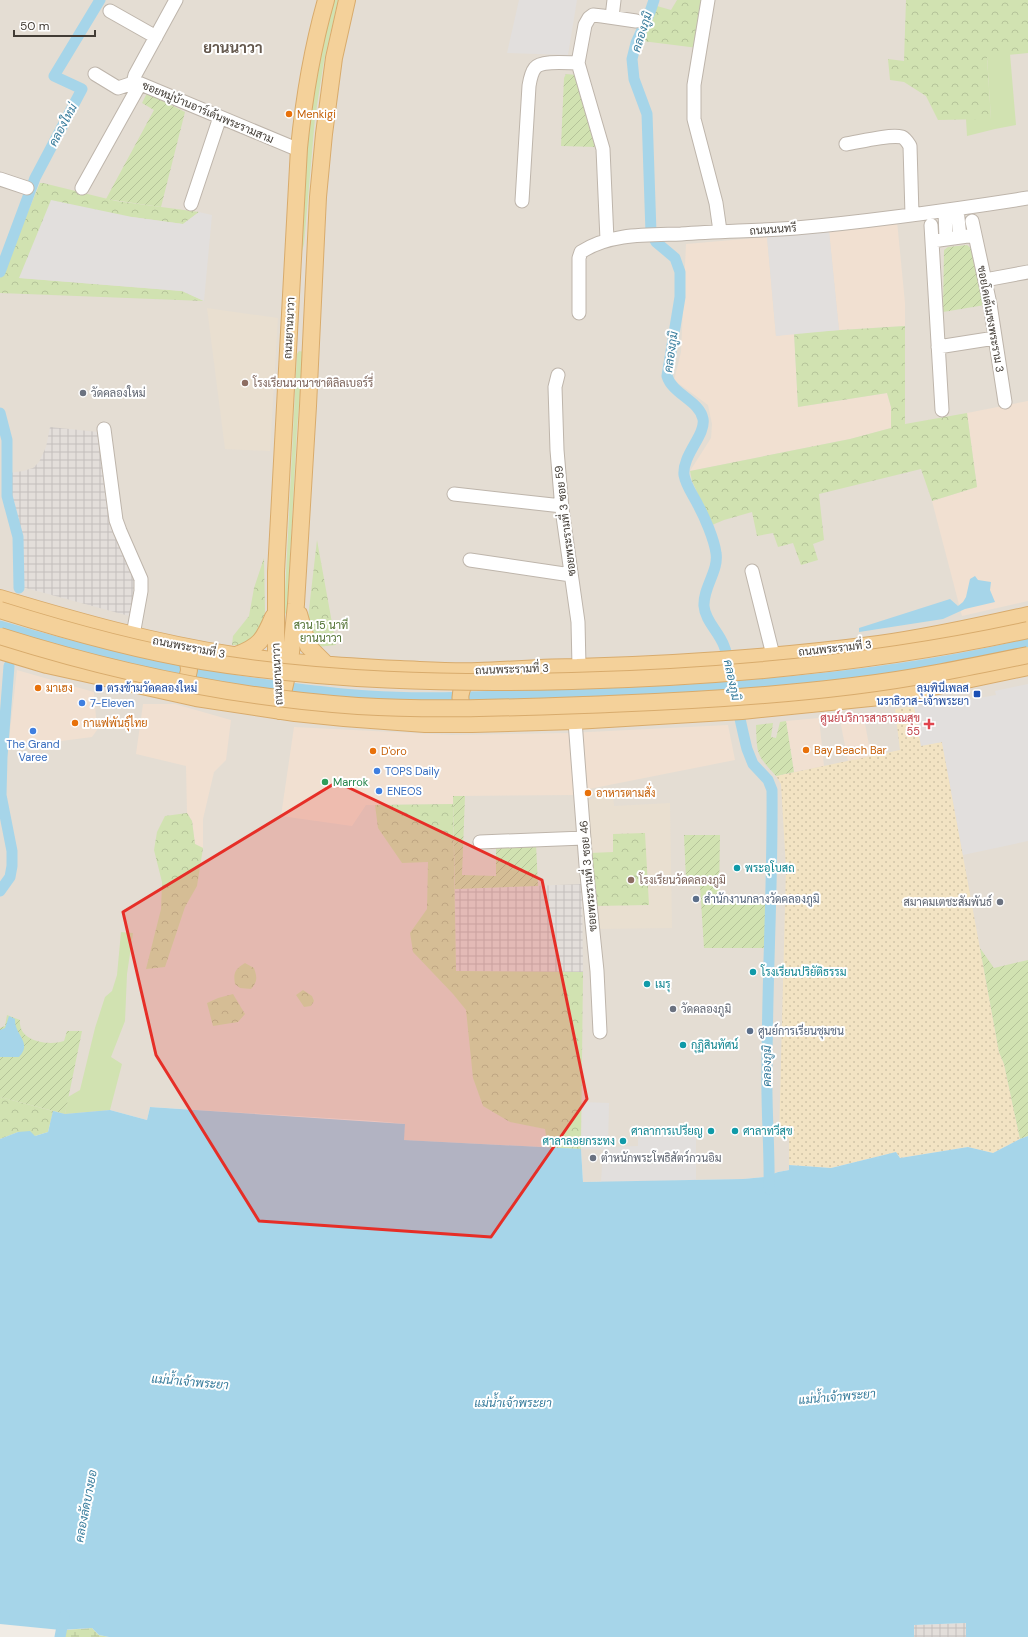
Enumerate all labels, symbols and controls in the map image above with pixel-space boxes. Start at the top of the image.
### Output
water label: คลองภูมิ [628,9,656,54]
scale bar [14,12,95,38]
text: 50 m [20,18,49,34]
district label: ยานนาวา [203,38,263,58]
street label: ซอยหมู่บ้านอาร์เด้นพระรามสาม [140,77,276,147]
water label: คลองใหม่ [45,100,81,149]
place label: Menkigi [297,107,336,121]
marker: Menkigi [284,109,294,119]
street label: ถนนนนทรี [749,219,797,238]
street label: ซอยโคเต้เมซงพระราม 3 [975,264,1008,374]
street label: ถนนยานนาวา [280,296,298,360]
water label: คลองภูมิ [660,329,682,374]
place label: โรงเรียนนานาชาติลิลเบอร์รี่ [252,372,373,390]
marker: โรงเรียนนานาชาติลิลเบอร์รี่ [240,378,250,388]
place label: วัดคลองใหม่ [91,385,146,400]
marker: วัดคลองใหม่ [78,388,88,398]
street label: ซอยพระรามที่ 3 ซอย 59 [547,465,579,578]
park label: สวน 15 นาที ยานนาวา [294,617,348,645]
street label: ถนนพระรามที่ 3 [152,629,227,661]
street label: ถนนพระรามที่ 3 [797,633,872,659]
street label: ถนนยานนาวา [268,642,286,706]
street label: ถนนพระรามที่ 3 [475,657,549,677]
water label: คลองภูมิ [720,658,744,703]
place label: ตรงข้ามวัดคลองใหม่ [107,680,197,695]
place label: ลุมพินีเพลส นราธิวาส-เจ้าพระยา [876,680,969,708]
place label: มาเฮง [46,681,73,695]
marker: มาเฮง [33,683,43,693]
marker: ตรงข้ามวัดคลองใหม่ [94,683,104,693]
marker: ลุมพินีเพลส นราธิวาส-เจ้าพระยา [972,689,982,699]
place label: 7-Eleven [90,696,134,710]
marker: 7-Eleven [77,698,87,708]
place label: ศูนย์บริการสาธารณสุข 55 [820,710,920,738]
place label: กาแฟพันธ์ุไทย [83,715,148,732]
marker: กาแฟพันธ์ุไทย [70,718,80,728]
marker: ศูนย์บริการสาธารณสุข 55 [923,718,935,730]
marker: The Grand Varee [28,726,38,736]
place label: The Grand Varee [6,737,60,764]
place label: Bay Beach Bar [814,743,887,757]
place label: D'oro [381,744,407,758]
marker: Bay Beach Bar [801,745,811,755]
marker: D'oro [368,746,378,756]
place label: TOPS Daily [385,764,440,778]
marker: TOPS Daily [372,766,382,776]
place label: Marrok [333,775,369,789]
marker: Marrok [320,777,330,787]
place label: อาหารตามสั่ง [596,782,656,800]
place label: ENEOS [387,784,422,798]
marker: ENEOS [374,786,384,796]
marker: อาหารตามสั่ง [583,788,593,798]
street label: ซอยพระรามที่ 3 ซอย 46 [572,820,600,933]
place label: พระอุโบสถ [745,860,795,877]
marker: พระอุโบสถ [732,863,742,873]
place label: โรงเรียนวัดคลองภูมิ [638,872,726,888]
marker: โรงเรียนวัดคลองภูมิ [626,875,636,885]
place label: สำนักงานกลางวัดคลองภูมิ [704,892,820,907]
marker: สำนักงานกลางวัดคลองภูมิ [691,894,701,904]
place label: สมาคมเตชะสัมพันธ์ [903,894,992,909]
marker: สมาคมเตชะสัมพันธ์ [995,897,1005,907]
place label: โรงเรียนปริยัติธรรม [760,964,846,979]
marker: โรงเรียนปริยัติธรรม [748,967,758,977]
place label: เมรุ [655,977,671,993]
marker: เมรุ [642,979,652,989]
place label: วัดคลองภูมิ [681,1002,731,1017]
marker: วัดคลองภูมิ [668,1004,678,1014]
place label: ศูนย์การเรียนชุมชน [758,1023,844,1040]
marker: ศูนย์การเรียนชุมชน [745,1026,755,1036]
place label: กุฏิสินทัศน์ [691,1037,738,1054]
marker: กุฏิสินทัศน์ [678,1040,688,1050]
water label: คลองภูมิ [759,1044,775,1087]
place label: ศาลาการเปรียญ [631,1123,703,1138]
place label: ศาลาทวีสุข [743,1123,792,1140]
marker: ศาลาการเปรียญ [706,1126,716,1136]
marker: ศาลาทวีสุข [730,1126,740,1136]
place label: ศาลาลอยกระทง [542,1134,615,1148]
marker: ศาลาลอยกระทง [618,1136,628,1146]
place label: ตำหนักพระโพธิสัตว์กวนอิม [601,1150,721,1165]
marker: ตำหนักพระโพธิสัตว์กวนอิม [588,1153,598,1163]
water label: แม่น้ำเจ้าพระยา [151,1368,230,1393]
water label: แม่น้ำเจ้าพระยา [797,1383,876,1408]
water label: แม่น้ำเจ้าพระยา [474,1392,552,1411]
water label: คลองลัดบางยอ [71,1468,101,1544]

